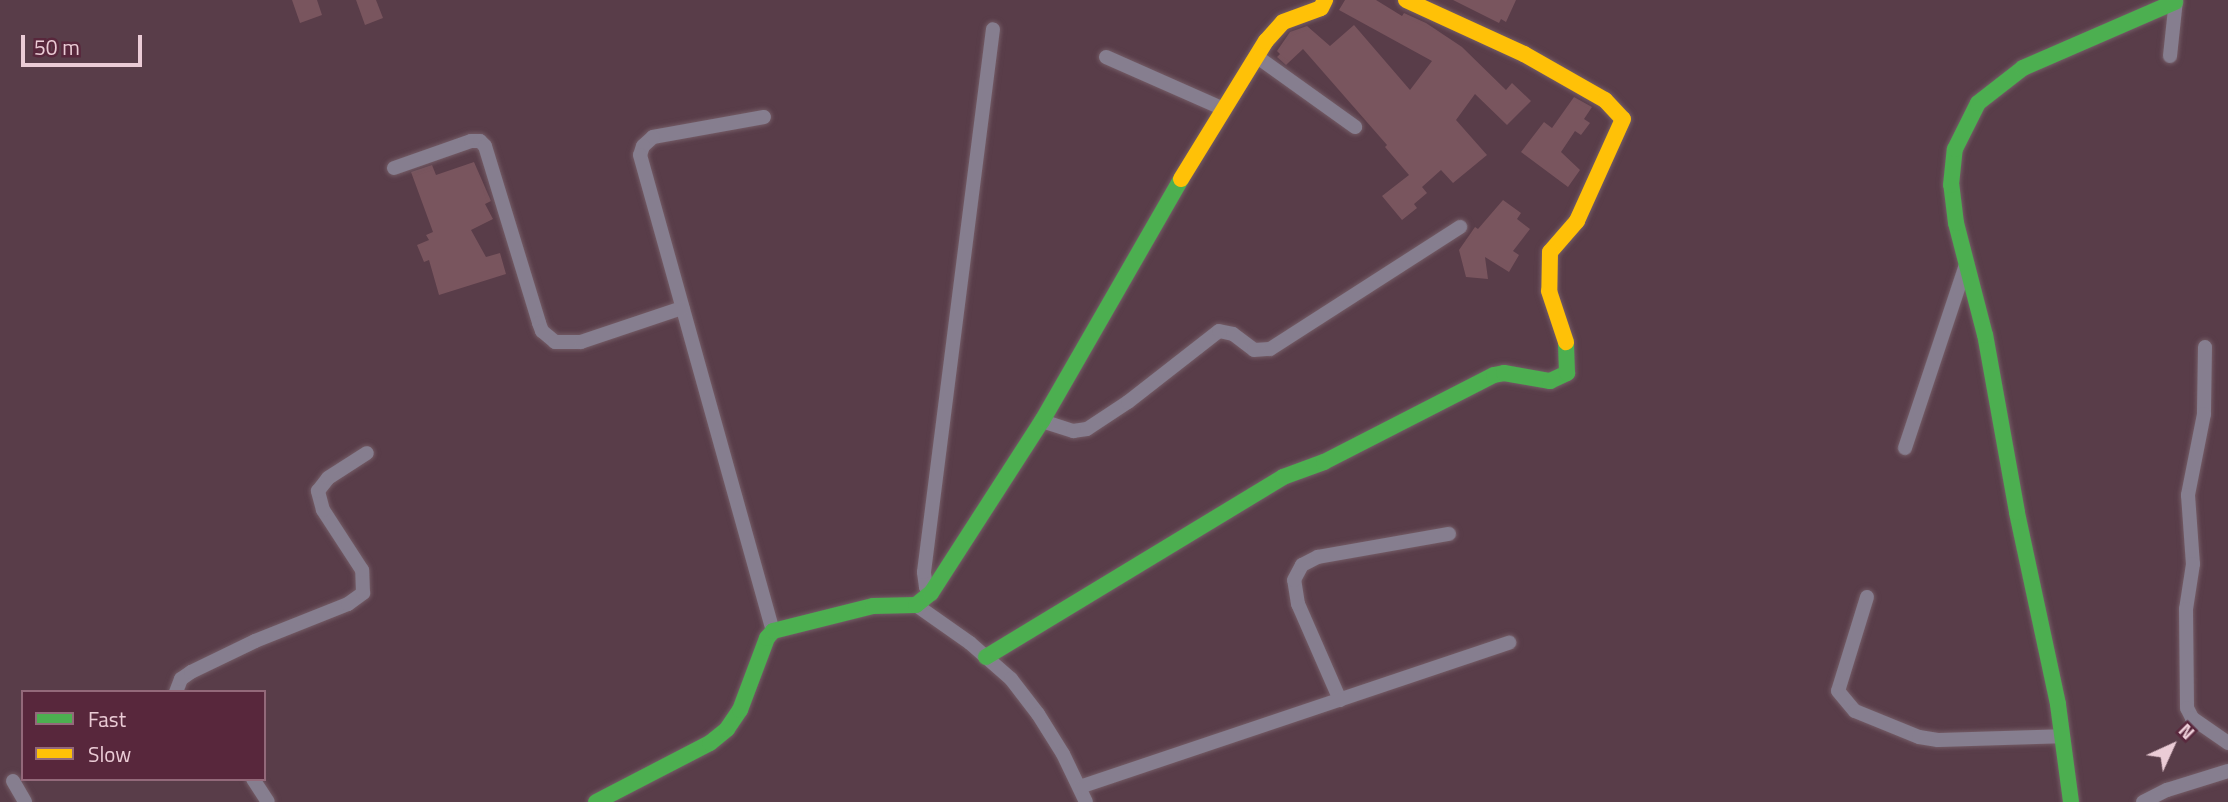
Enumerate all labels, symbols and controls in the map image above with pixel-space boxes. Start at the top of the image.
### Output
scale bar [24,21,145,65]
text: 50 m [34,31,80,63]
legend [21,690,266,781]
text: Fast [88,703,126,735]
north arrow [2137,711,2207,781]
text: N [2172,716,2202,746]
text: Slow [88,738,131,770]

